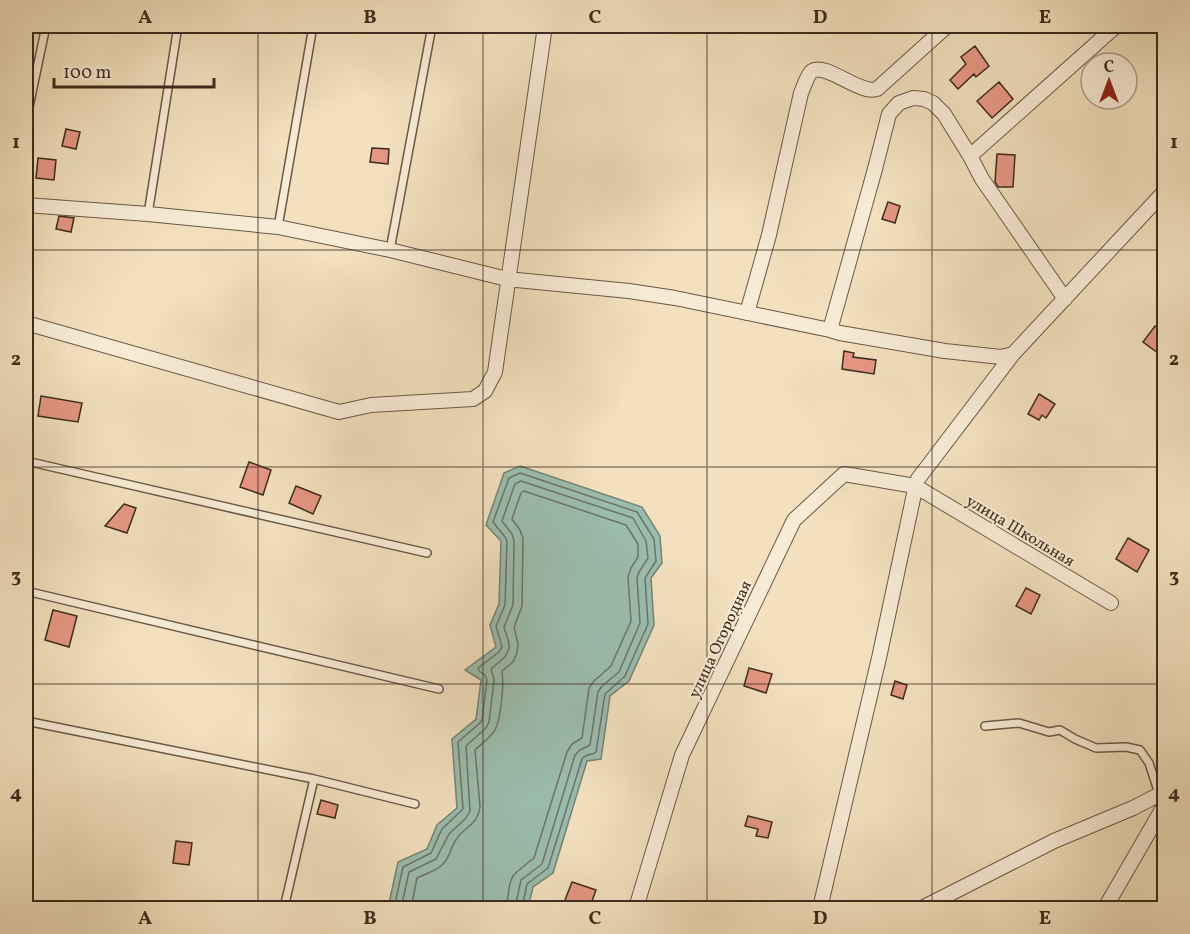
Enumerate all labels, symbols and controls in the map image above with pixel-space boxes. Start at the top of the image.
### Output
text: A [138,4,152,32]
text: B [363,4,377,32]
text: C [589,4,602,32]
text: D [813,4,827,32]
text: E [1039,4,1051,32]
scale bar [54,51,214,89]
north arrow [1079,51,1139,111]
text: С [1104,57,1114,79]
text: 100 m [63,61,112,86]
text: 1 [12,129,20,157]
text: 1 [1170,129,1178,157]
text: 2 [11,346,21,374]
text: 2 [1169,346,1179,374]
street label: улица Школьная [961,491,1078,573]
text: 3 [11,563,21,591]
text: 3 [1169,563,1179,591]
street label: улица Огородная [684,577,758,702]
text: 4 [10,780,22,808]
text: 4 [1168,780,1180,808]
text: A [138,905,152,933]
text: B [363,905,377,933]
text: C [589,905,602,933]
text: D [813,905,827,933]
text: E [1039,905,1051,933]

